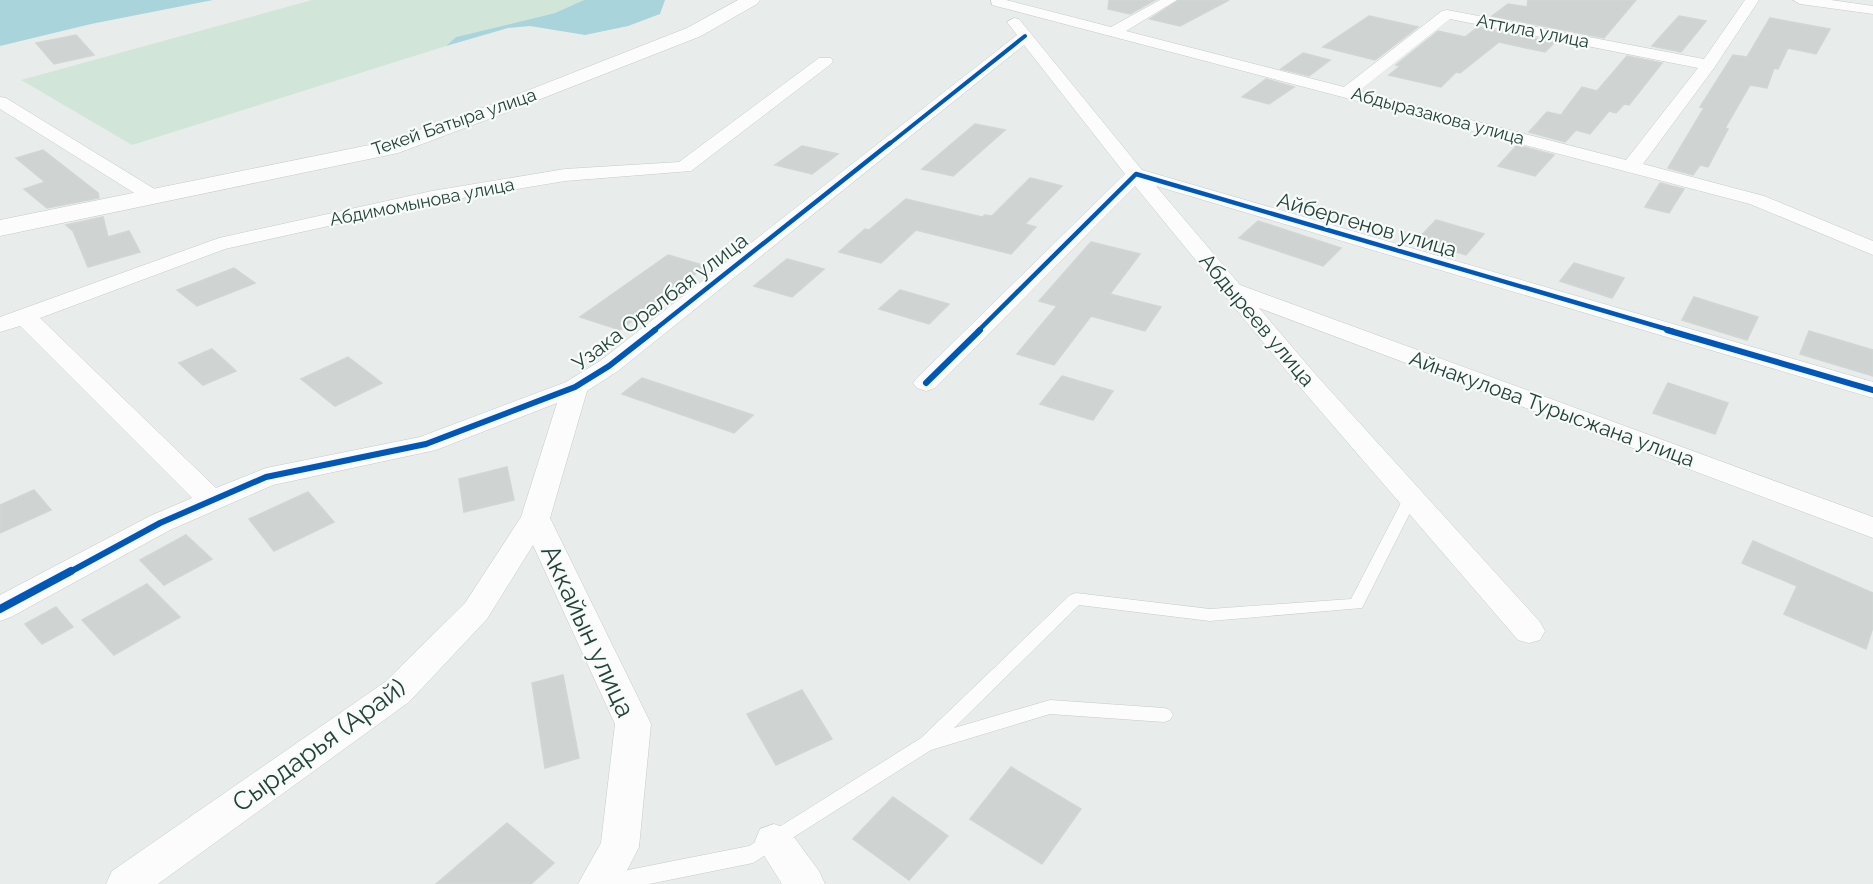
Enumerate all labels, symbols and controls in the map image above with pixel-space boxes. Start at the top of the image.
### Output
street label: Аттила улица [1475,9,1591,52]
street label: Абдыразакова улица [1349,82,1527,149]
street label: Текей Батыра улица [369,84,539,160]
street label: Абдимомынова улица [328,173,516,230]
street label: Айбергенов улица [1274,187,1460,262]
street label: Узака Оралбая улица [567,228,752,376]
street label: Абдыреев улица [1195,248,1320,391]
street label: Айнакулова Турысжана улица [1406,345,1698,472]
street label: Аккайын улица [535,540,641,722]
street label: Сырдарья (Арай) [227,672,411,818]

